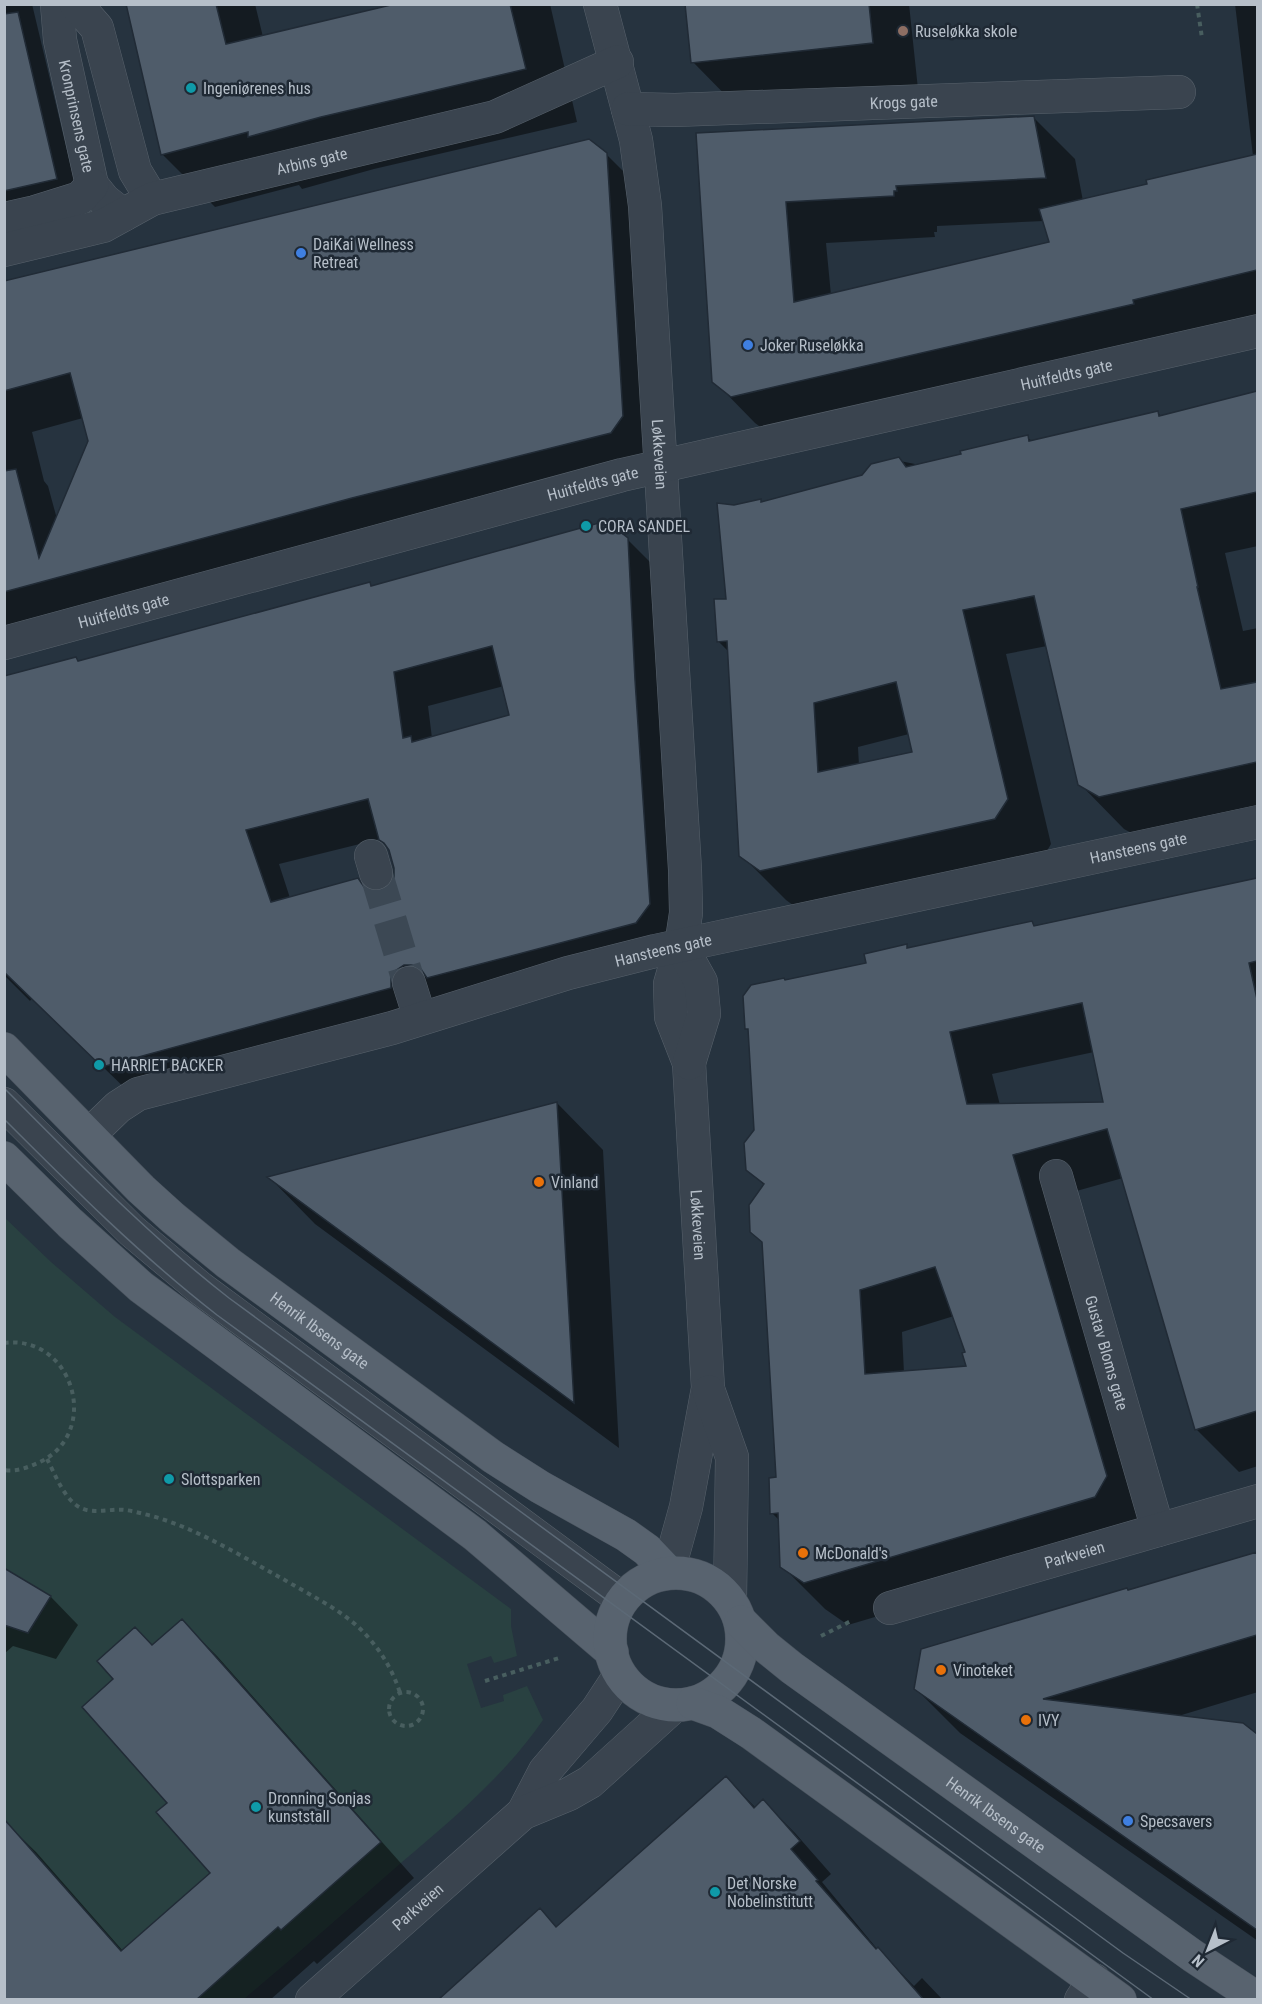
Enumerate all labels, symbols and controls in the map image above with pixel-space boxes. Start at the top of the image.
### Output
place label: Ruseløkka skole [915,22,1017,41]
marker: Ruseløkka skole [896,24,910,38]
street label: Kronprinsens gate [55,58,98,174]
place label: Ingeniørenes hus [203,79,311,98]
marker: Ingeniørenes hus [184,81,198,95]
street label: Krogs gate [869,92,938,113]
street label: Arbins gate [274,144,349,179]
place label: DaiKai Wellness Retreat [313,235,414,272]
marker: DaiKai Wellness Retreat [294,246,308,260]
place label: Joker Ruseløkka [760,336,864,355]
marker: Joker Ruseløkka [741,338,755,352]
street label: Huitfeldts gate [1019,355,1114,394]
street label: Løkkeveien [648,419,671,490]
street label: Huitfeldts gate [545,463,640,505]
place label: CORA SANDEL [598,517,691,536]
marker: CORA SANDEL [579,519,593,533]
street label: Huitfeldts gate [76,590,171,632]
street label: Hansteens gate [1088,828,1189,868]
street label: Hansteens gate [613,930,714,971]
place label: HARRIET BACKER [111,1056,224,1075]
marker: HARRIET BACKER [92,1058,106,1072]
place label: Vinland [551,1173,598,1192]
marker: Vinland [532,1175,546,1189]
street label: Løkkeveien [686,1189,710,1261]
street label: Henrik Ibsens gate [266,1288,373,1373]
street label: Gustav Bloms gate [1081,1293,1132,1413]
place label: Slottsparken [181,1470,261,1489]
marker: Slottsparken [162,1472,176,1486]
street label: Parkveien [1042,1537,1107,1573]
place label: McDonald's [815,1544,888,1563]
marker: McDonald's [796,1546,810,1560]
place label: Vinoteket [953,1661,1013,1680]
marker: Vinoteket [934,1663,948,1677]
place label: IVY [1038,1711,1060,1730]
marker: IVY [1019,1713,1033,1727]
street label: Henrik Ibsens gate [942,1773,1049,1857]
place label: Dronning Sonjas kunststall [268,1789,371,1826]
marker: Dronning Sonjas kunststall [249,1800,263,1814]
place label: Specsavers [1140,1812,1212,1831]
marker: Specsavers [1121,1814,1135,1828]
place label: Det Norske Nobelinstitutt [727,1874,813,1911]
street label: Parkveien [388,1879,447,1934]
marker: Det Norske Nobelinstitutt [708,1885,722,1899]
north arrow [1178,1920,1238,1980]
text: N [1188,1950,1208,1971]

